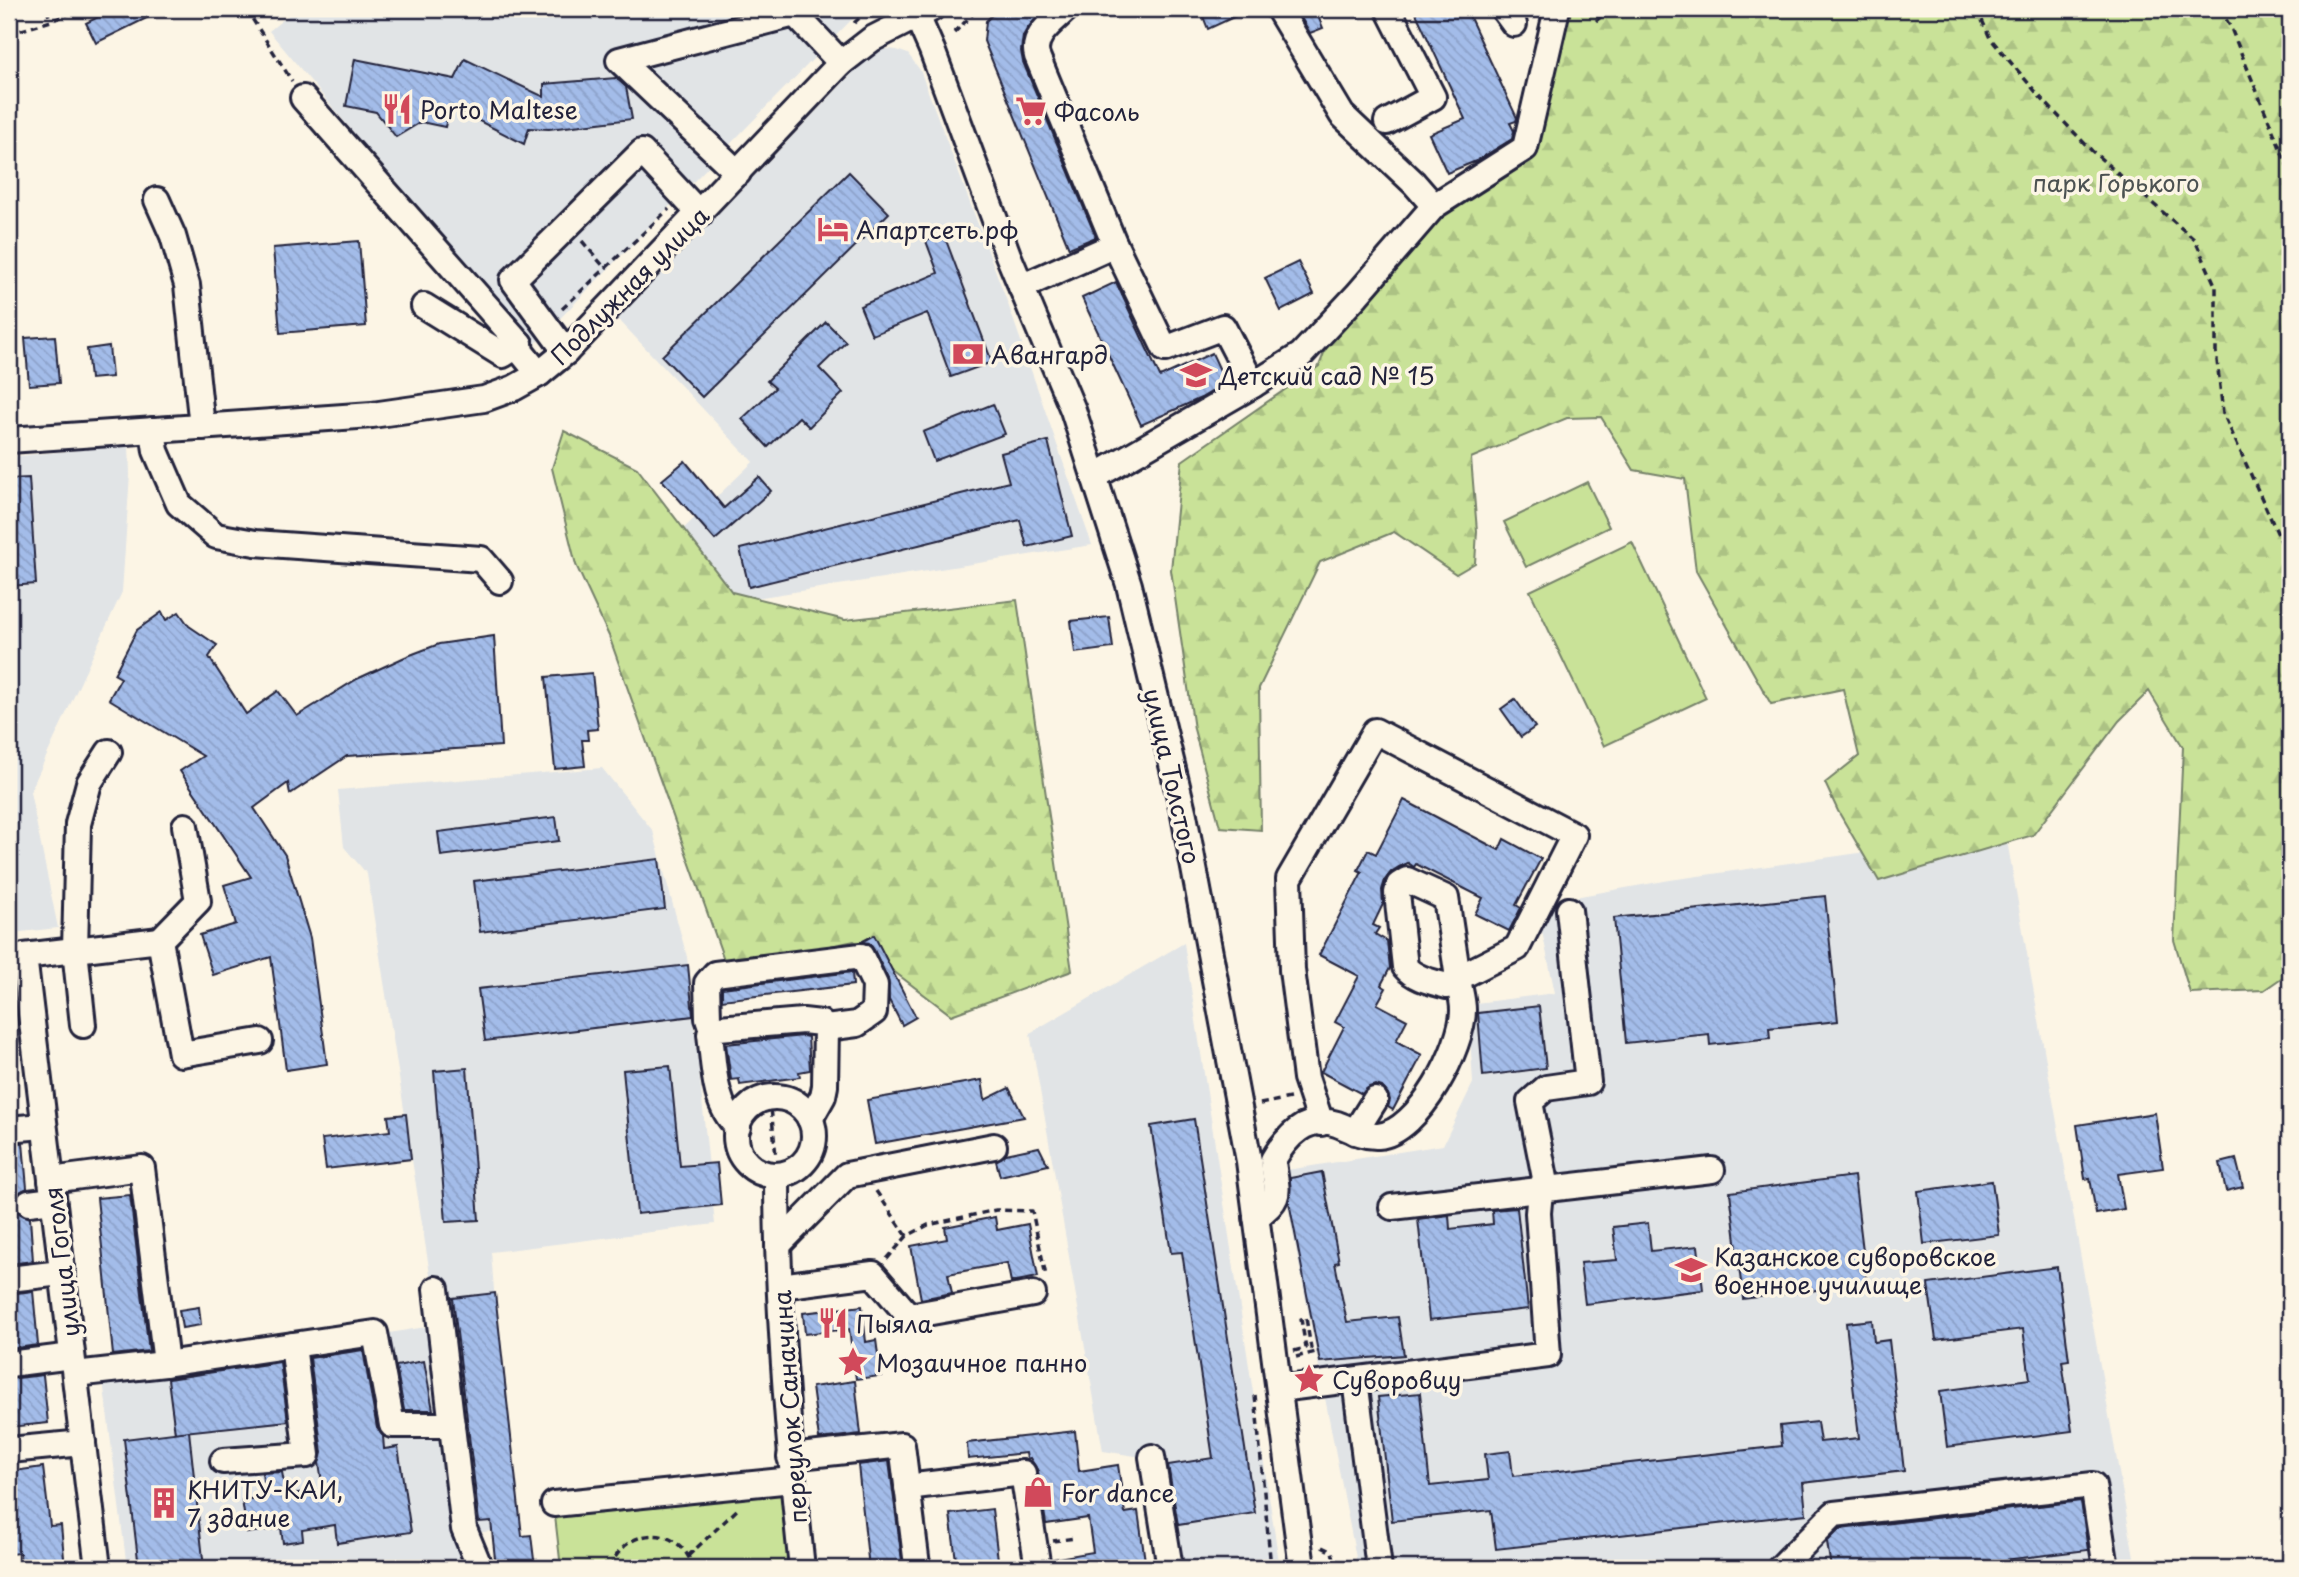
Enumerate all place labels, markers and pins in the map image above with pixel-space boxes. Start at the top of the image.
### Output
place label: Porto Maltese [420,91,578,127]
restaurant icon: Porto Maltese [380,92,414,126]
place label: Фасоль [1054,93,1140,129]
supermarket icon: Фасоль [1014,94,1048,128]
place label: Апартсеть.рф [856,211,1019,247]
hotel icon: Апартсеть.рф [816,212,850,246]
place label: Авангард [991,336,1108,372]
bank icon: Авангард [951,337,985,371]
place label: Детский сад № 15 [1218,357,1435,393]
school or university icon: Детский сад № 15 [1179,358,1213,392]
place label: Казанское суворовское военное училище [1714,1238,1997,1302]
school or university icon: Казанское суворовское военное училище [1674,1253,1708,1287]
place label: Пыяла [856,1305,932,1341]
restaurant icon: Пыяла [816,1306,850,1340]
place label: Мозаичное панно [876,1344,1087,1380]
place icon: Мозаичное панно [836,1345,870,1379]
place label: Суворовцу [1332,1361,1461,1397]
place icon: Суворовцу [1292,1362,1326,1396]
place label: КНИТУ-КАИ, 7 здание [187,1471,344,1535]
place label: For dance [1061,1474,1175,1510]
shop icon: For dance [1021,1475,1055,1509]
building icon: КНИТУ-КАИ, 7 здание [147,1486,181,1520]

